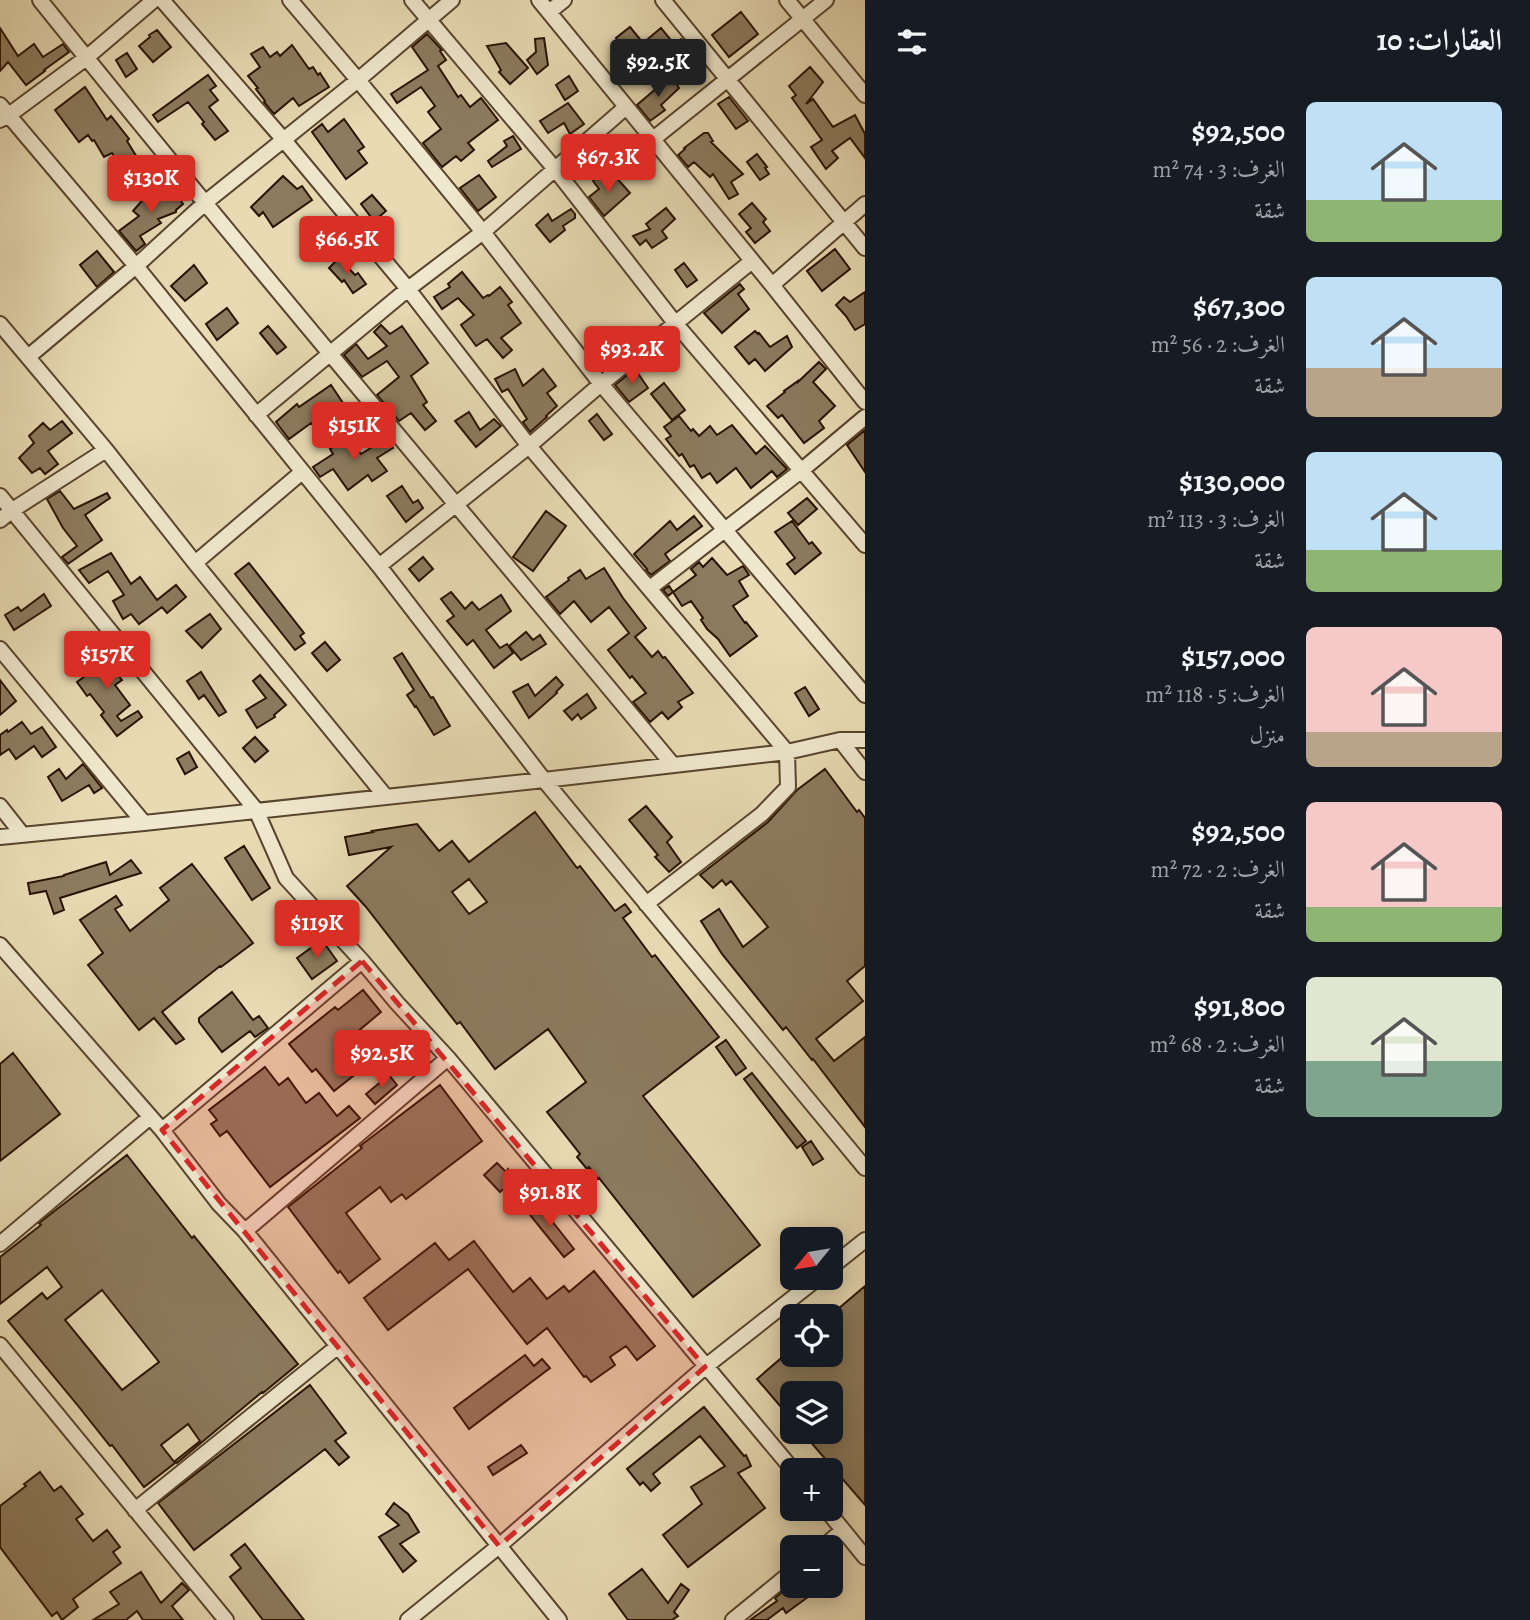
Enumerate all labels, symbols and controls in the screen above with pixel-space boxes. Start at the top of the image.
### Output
text: العقارات: 10 [1377,20,1502,60]
icon: filters [893,23,931,61]
pin: $92.5K [601,40,715,99]
text: $92.5K [626,46,690,77]
text: $92,500 [1192,111,1285,151]
icon: home [1362,130,1446,214]
pin: $67.3K [551,134,665,194]
text: $67.3K [577,141,639,172]
text: الغرف: 3 · 74 m² [1152,154,1285,185]
pin: $130K [102,156,200,215]
text: $130K [123,162,179,193]
text: شقة [1255,195,1285,226]
pin: $66.5K [290,216,404,276]
text: $66.5K [315,223,379,254]
text: $67,300 [1193,286,1285,326]
icon: home [1362,305,1446,389]
pin: $93.2K [575,326,689,386]
text: الغرف: 2 · 56 m² [1151,329,1285,360]
text: $93.2K [600,333,664,364]
text: شقة [1255,370,1285,401]
pin: $151K [305,402,403,462]
text: $151K [328,409,380,440]
text: $130,000 [1179,461,1285,501]
icon: home [1362,480,1446,564]
text: الغرف: 3 · 113 m² [1147,504,1285,535]
text: شقة [1255,545,1285,576]
pin: $157K [58,632,156,691]
text: $157,000 [1181,636,1285,676]
text: $157K [80,638,134,669]
icon: home [1362,655,1446,739]
text: الغرف: 5 · 118 m² [1145,679,1285,710]
text: منزل [1250,720,1285,751]
text: $92,500 [1192,811,1285,851]
icon: home [1362,830,1446,914]
text: الغرف: 2 · 72 m² [1151,854,1285,885]
text: شقة [1255,895,1285,926]
pin: $119K [268,900,366,960]
text: $119K [291,907,343,938]
text: $91,800 [1194,986,1285,1026]
icon: home [1362,1005,1446,1089]
text: الغرف: 2 · 68 m² [1149,1029,1285,1060]
pin: $92.5K [325,1030,439,1090]
text: $92.5K [350,1037,414,1068]
text: شقة [1255,1070,1285,1101]
pin: $91.8K [493,1170,607,1229]
text: $91.8K [519,1176,581,1207]
north arrow [780,1227,844,1290]
map controls [780,1227,843,1598]
button: locate [780,1304,843,1367]
button: layers [780,1381,843,1444]
button: + [780,1458,843,1521]
button: − [780,1535,843,1598]

